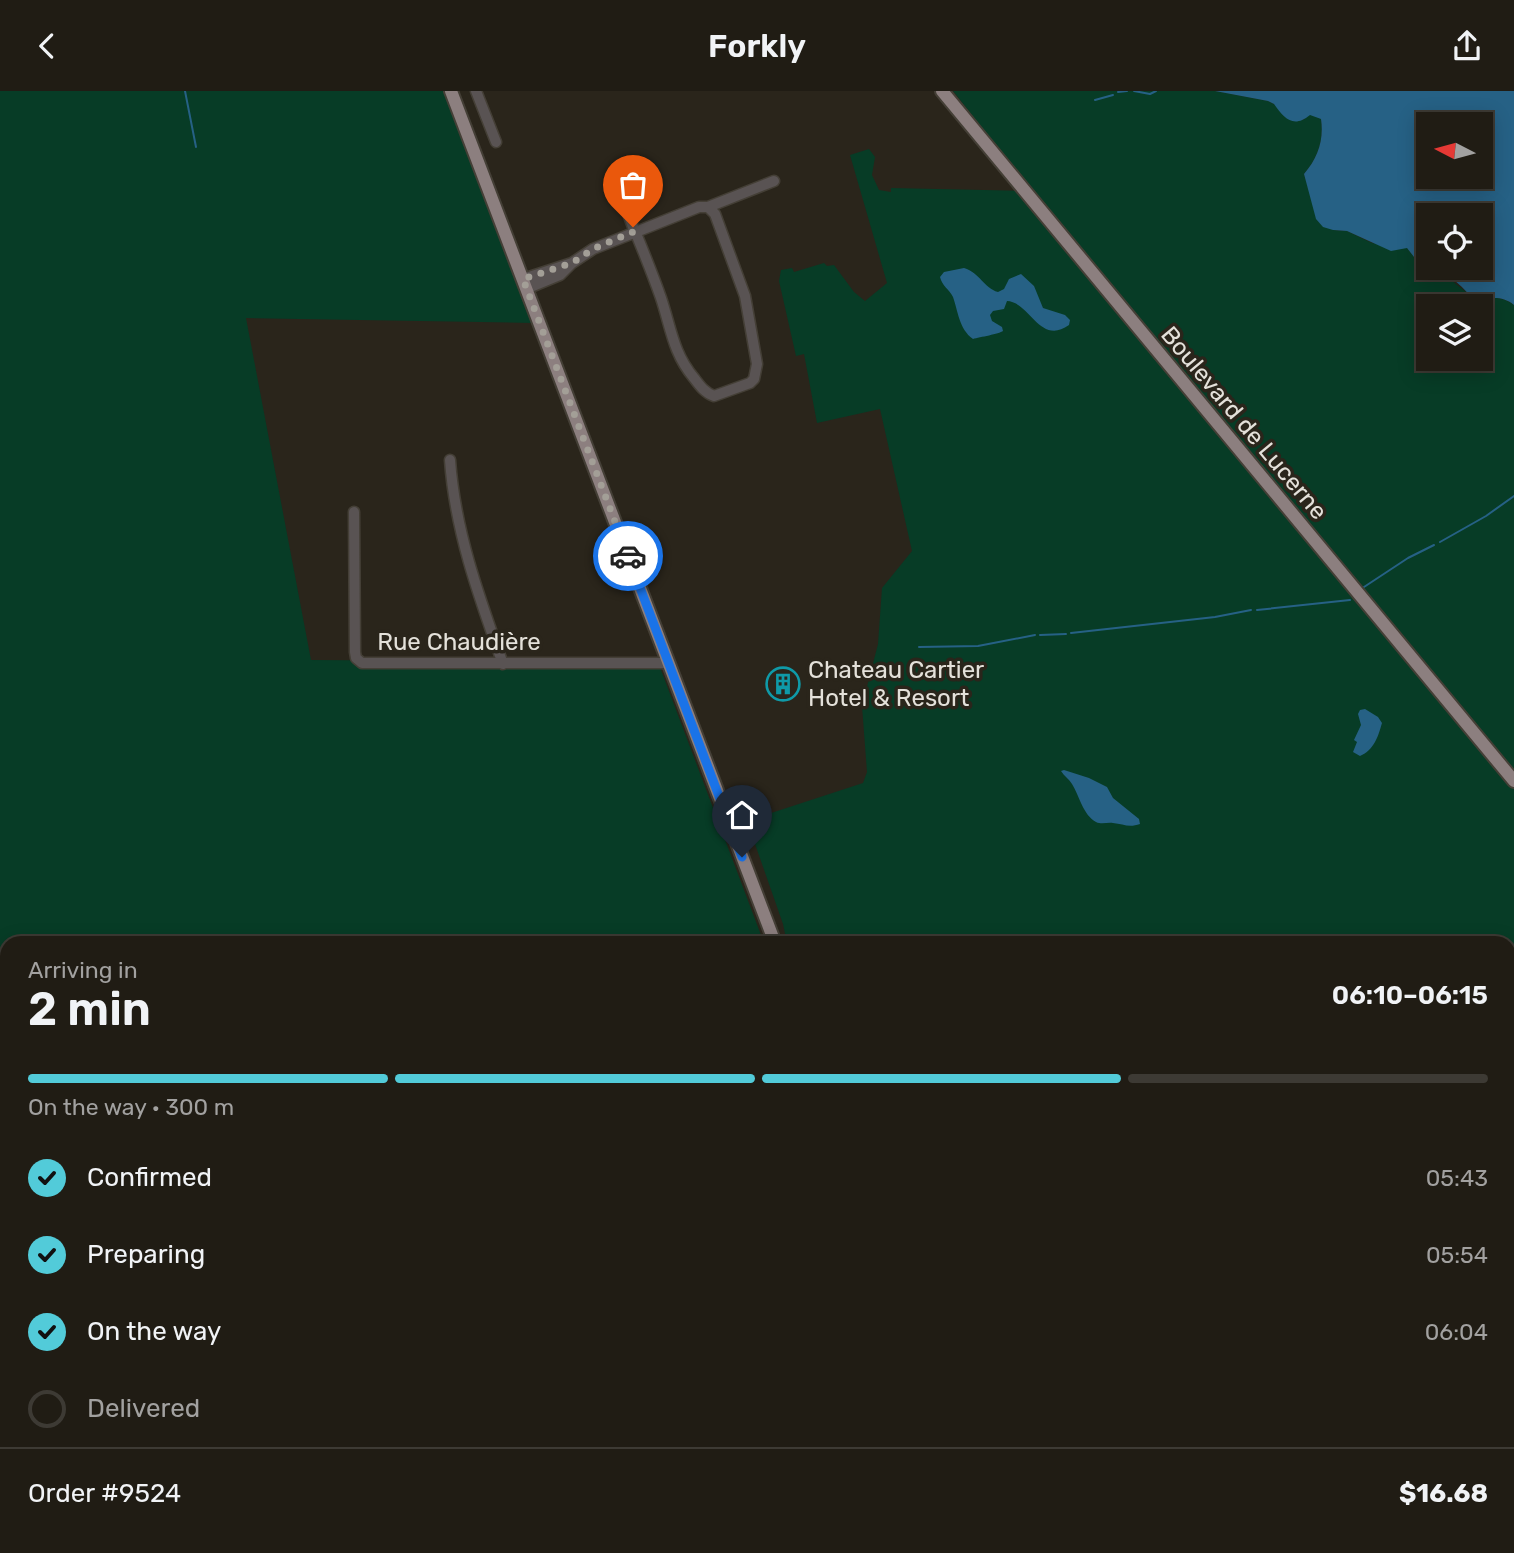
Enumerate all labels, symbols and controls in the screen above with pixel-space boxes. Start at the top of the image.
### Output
icon: back [28,27,66,65]
text: Forkly [708,27,806,65]
icon: share [1448,27,1486,65]
north arrow [1416,112,1493,189]
map controls [1416,112,1493,371]
pin [603,155,663,227]
icon: bag [614,166,652,204]
button: locate [1416,203,1493,280]
button: layers [1416,294,1493,371]
street label: Boulevard de Lucerne [1155,321,1333,525]
courier [593,521,663,591]
icon: car [609,537,647,575]
street label: Rue Chaudière [377,628,541,656]
place label: Chateau Cartier Hotel & Resort [808,656,984,712]
building icon: Chateau Cartier Hotel & Resort [764,665,802,703]
pin [712,785,772,857]
icon: home [723,796,761,834]
text: Arriving in [28,956,138,984]
text: 06:10–06:15 [1332,980,1488,1011]
text: 2 min [28,982,151,1037]
text: On the way · 300 m [28,1093,234,1121]
icon: check [28,1159,66,1197]
text: Confirmed [87,1162,212,1193]
text: 05:43 [1426,1164,1488,1192]
icon: check [28,1236,66,1274]
text: Preparing [87,1239,205,1270]
text: 05:54 [1426,1241,1488,1269]
icon: check [28,1313,66,1351]
text: On the way [87,1316,221,1347]
text: 06:04 [1425,1318,1488,1346]
text: Delivered [87,1393,200,1424]
text: Order #9524 [28,1478,181,1509]
text: $16.68 [1399,1478,1488,1509]

